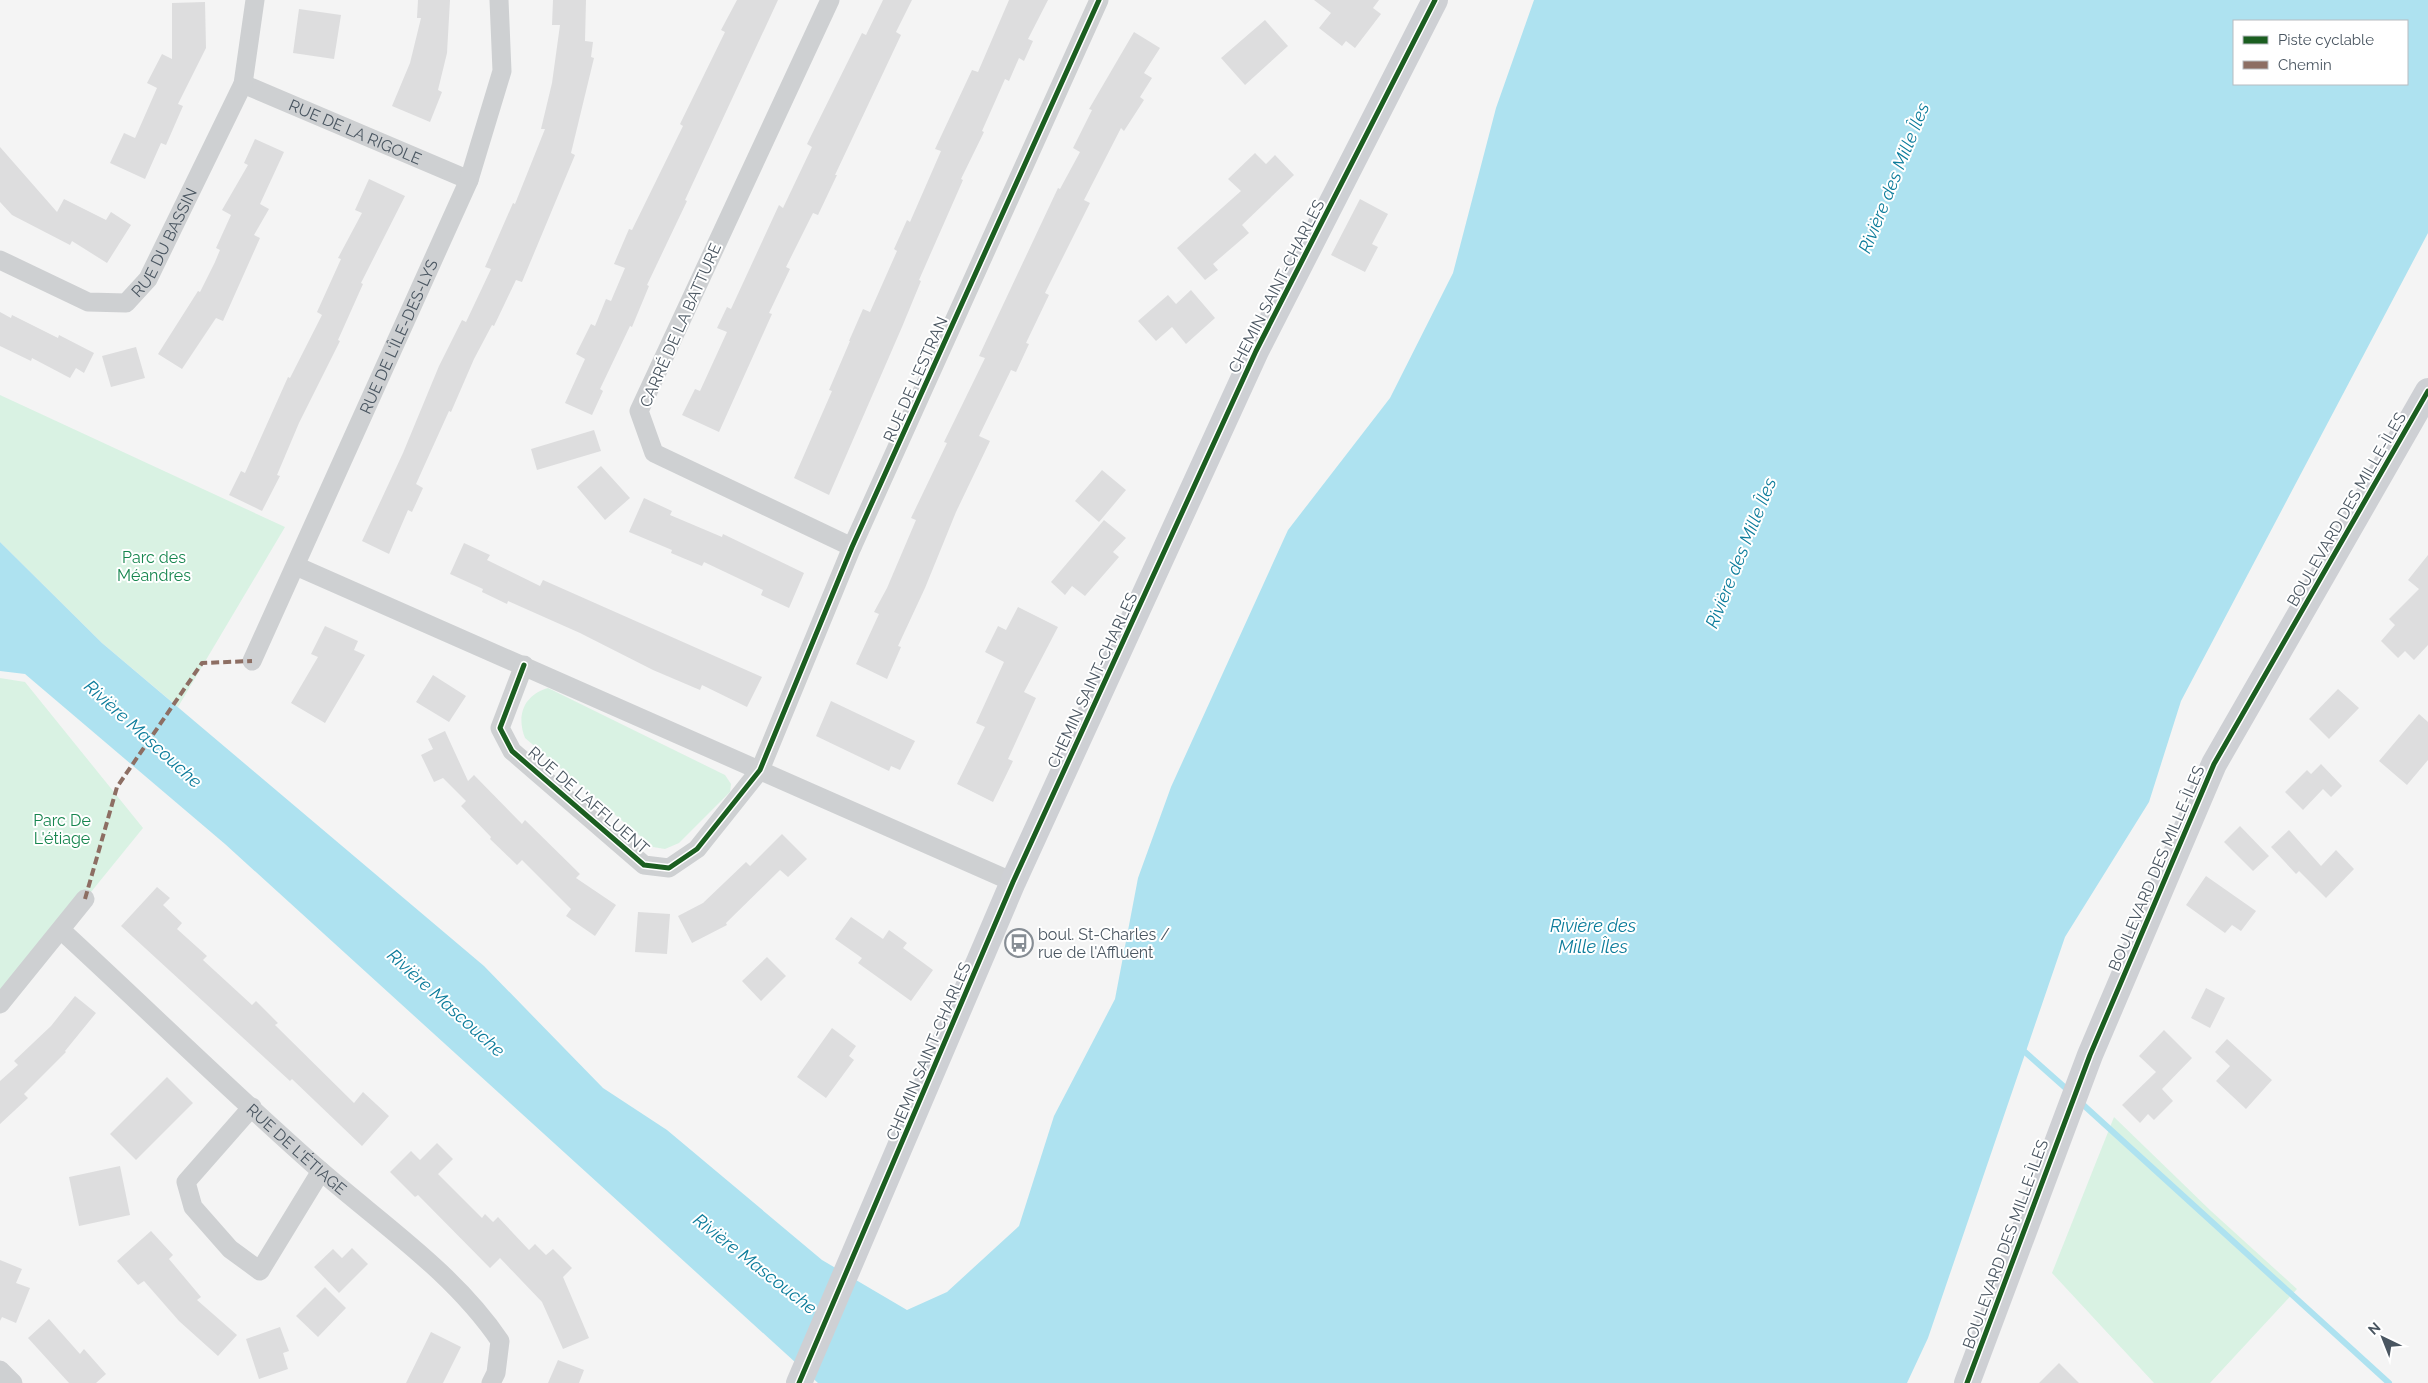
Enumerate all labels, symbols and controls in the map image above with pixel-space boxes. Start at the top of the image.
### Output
legend [2233,20,2408,85]
text: Piste cyclable [2278,31,2374,49]
text: Chemin [2278,56,2332,74]
street label: RUE DE LA RIGOLE [286,96,425,169]
water label: Rivière des Mille Îles [1854,99,1934,256]
street label: RUE DU BASSIN [128,185,201,301]
street label: CHEMIN SAINT-CHARLES [1224,196,1329,376]
street label: CARRÉ DE LA BATTURE [635,240,725,410]
street label: RUE DE L'ÎLE-DES-LYS [356,256,442,417]
street label: RUE DE L'ESTRAN [879,314,952,445]
street label: BOULEVARD DES MILLE-ÎLES [2282,408,2410,610]
water label: Rivière des Mille Îles [1701,474,1781,631]
park label: Parc des Méandres [117,548,191,585]
street label: CHEMIN SAINT-CHARLES [1043,589,1142,771]
water label: Rivière Mascouche [80,675,207,792]
street label: RUE DE L'AFFLUENT [524,743,653,858]
street label: BOULEVARD DES MILLE-ÎLES [2104,762,2209,974]
park label: Parc De L'étiage [33,811,91,848]
water label: Rivière des Mille Îles [1550,915,1637,957]
place label: boul. St-Charles / rue de l'Affluent [1038,925,1170,962]
bus stop icon: boul. St-Charles / rue de l'Affluent [1004,928,1034,958]
water label: Rivière Mascouche [383,944,510,1061]
street label: CHEMIN SAINT-CHARLES [882,959,975,1143]
street label: RUE DE L'ÉTIAGE [243,1100,351,1199]
street label: BOULEVARD DES MILLE-ÎLES [1958,1136,2052,1351]
water label: Rivière Mascouche [689,1209,821,1318]
north arrow [2358,1313,2408,1363]
text: N [2365,1319,2383,1338]

